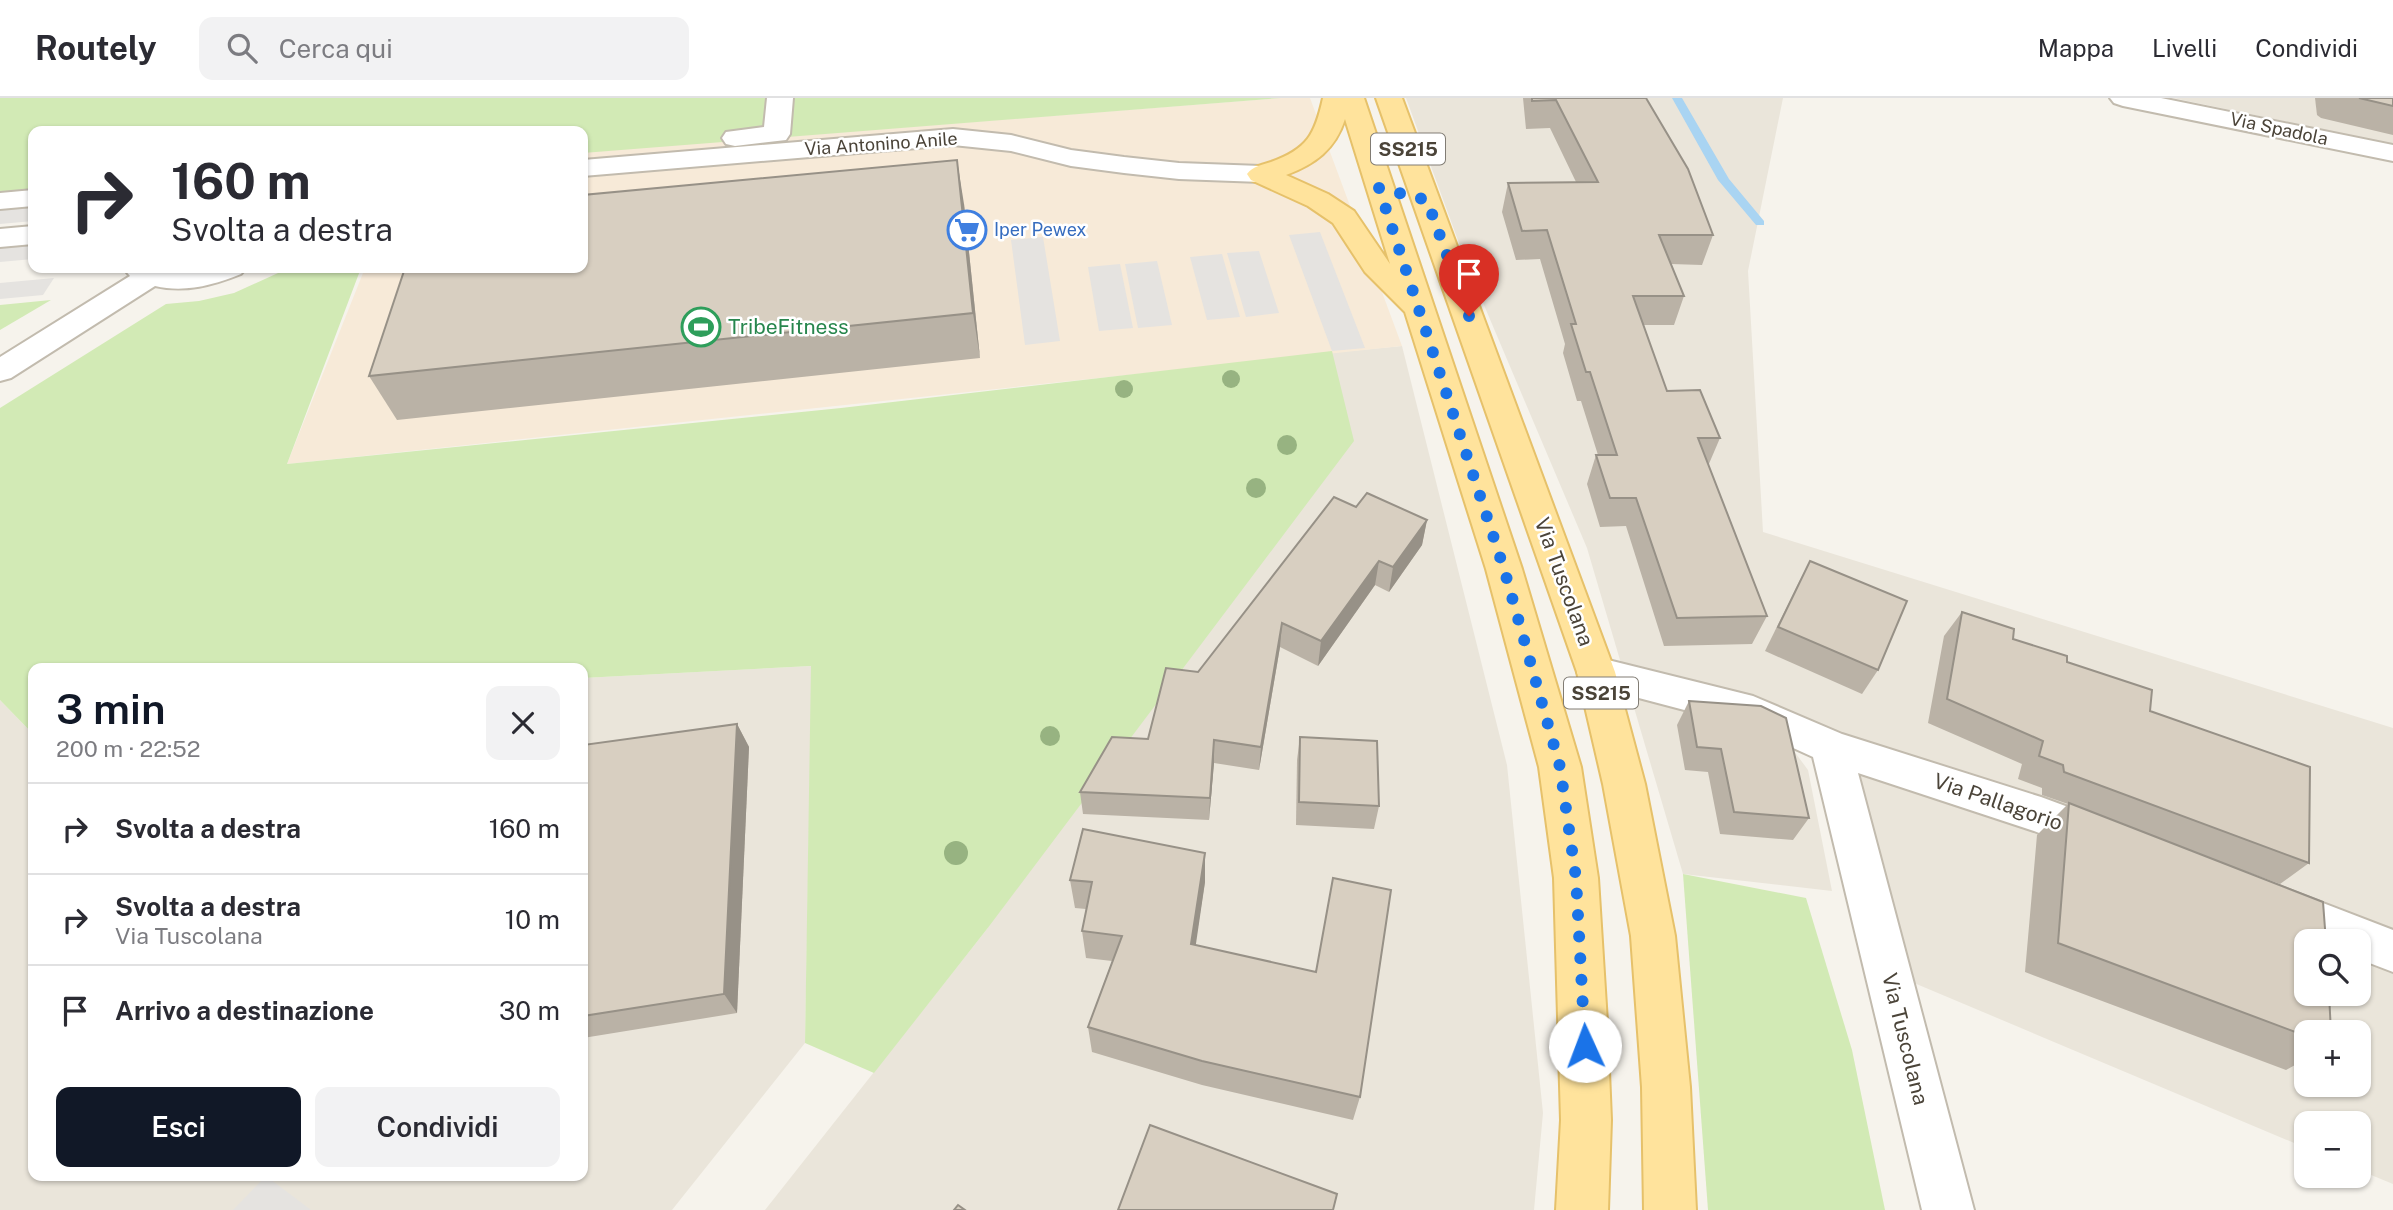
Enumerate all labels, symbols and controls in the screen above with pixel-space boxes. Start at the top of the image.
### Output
search box [199,17,689,80]
text: Routely [35,29,157,67]
icon: search [223,29,261,67]
text: Cerca qui [279,33,393,64]
text: Mappa [2038,34,2114,62]
text: Livelli [2152,34,2217,62]
text: Condividi [2255,34,2358,62]
street label: Via Spadola [2228,108,2330,149]
street label: Via Antonino Anile [804,128,958,159]
road number: SS215 [1371,134,1445,164]
text: 160 m [171,152,311,210]
icon: right [56,154,147,245]
supermarket icon: Iper Pewex [946,209,988,251]
text: Svolta a destra [171,211,393,248]
place label: Iper Pewex [994,219,1086,240]
pin [1439,244,1499,316]
icon: arrive [1450,255,1488,293]
sports icon: TribeFitness [680,306,722,348]
place label: TribeFitness [728,314,849,339]
street label: Via Tuscolana [1530,514,1599,650]
road number: SS215 [1564,678,1638,708]
text: 3 min [56,684,166,733]
button: close [486,686,560,760]
text: 200 m · 22:52 [56,735,201,762]
street label: Via Pallagorio [1930,768,2066,835]
icon: right [56,810,94,848]
text: Svolta a destra [115,813,301,844]
text: 160 m [489,813,560,844]
text: Svolta a destra [115,891,301,922]
icon: right [56,901,94,939]
text: 10 m [505,904,560,935]
text: Via Tuscolana [115,922,263,949]
map controls [2294,929,2371,1188]
button: search [2294,929,2371,1006]
street label: Via Tuscolana [1877,970,1934,1107]
icon: arrive [56,992,94,1030]
text: Arrivo a destinazione [115,995,374,1026]
text: 30 m [499,995,560,1026]
position arrow [1548,1009,1622,1083]
button: + [2294,1020,2371,1097]
button: Esci [56,1087,301,1167]
button: Condividi [315,1087,560,1167]
button: − [2294,1111,2371,1188]

